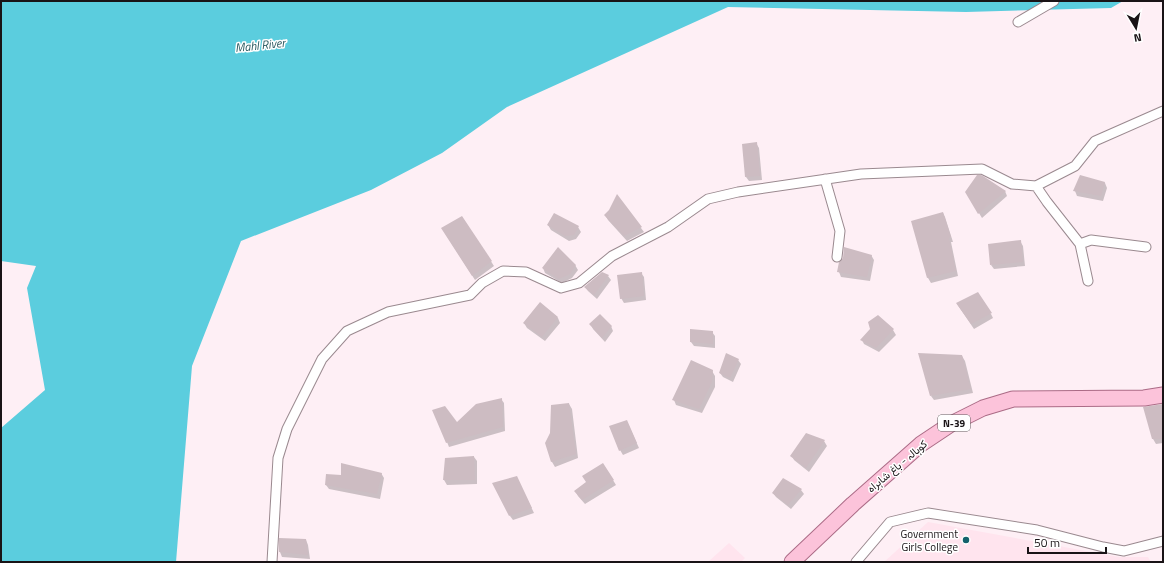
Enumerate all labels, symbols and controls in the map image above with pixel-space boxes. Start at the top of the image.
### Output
north arrow [1116,8,1156,48]
text: N [1133,29,1143,46]
water label: Mahl River [234,33,288,57]
road number: N-39 [938,415,970,431]
street label: کوہالہ - باغ شاہراہ [863,436,931,496]
place label: Government Girls College [901,526,958,555]
scale bar [1028,529,1106,555]
text: 50 m [1034,533,1060,552]
marker: Government Girls College [961,535,971,545]

